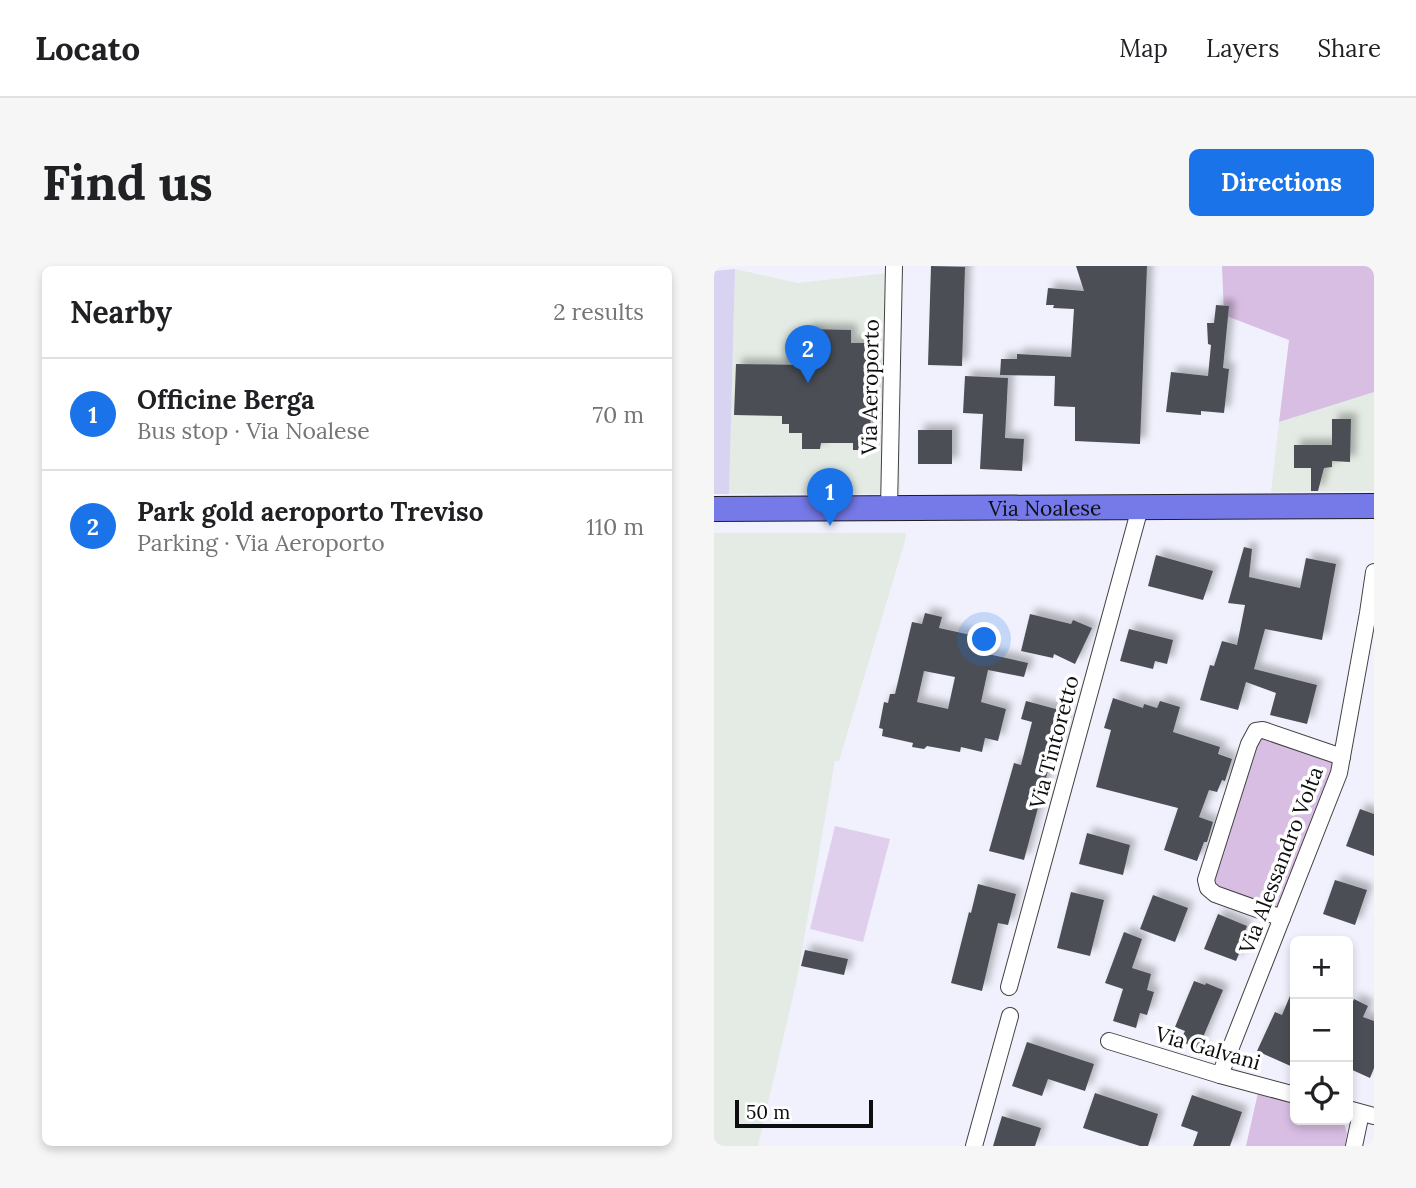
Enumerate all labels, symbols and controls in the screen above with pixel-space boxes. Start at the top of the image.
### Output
text: Locato [35,27,140,69]
text: Map [1119,33,1168,64]
text: Layers [1206,33,1279,64]
text: Share [1317,33,1381,64]
button: Directions [1189,149,1374,216]
text: Find us [42,151,213,213]
text: Nearby [70,293,172,331]
text: 2 results [553,297,644,326]
street label: Via Aeroporto [855,319,885,456]
pin: 2 [785,325,831,383]
text: Officine Berga [137,383,315,416]
text: 1 [88,400,98,429]
text: 70 m [593,400,644,429]
text: Bus stop · Via Noalese [137,416,370,445]
pin: 1 [807,468,853,526]
street label: Via Noalese [988,494,1101,521]
text: Park gold aeroporto Treviso [137,495,483,528]
text: 2 [87,512,99,541]
text: 110 m [586,512,644,541]
text: Parking · Via Aeroporto [137,528,385,557]
your location [967,622,1001,656]
street label: Via Tintoretto [1023,672,1085,813]
street label: Via Alessandro Volta [1233,763,1329,958]
map controls [1290,936,1353,1125]
button: + [1290,936,1353,999]
button: − [1290,999,1353,1062]
street label: Via Galvani [1151,1020,1264,1076]
button: locate [1290,1062,1353,1125]
scale bar [735,1097,873,1129]
text: 50 m [746,1100,790,1124]

